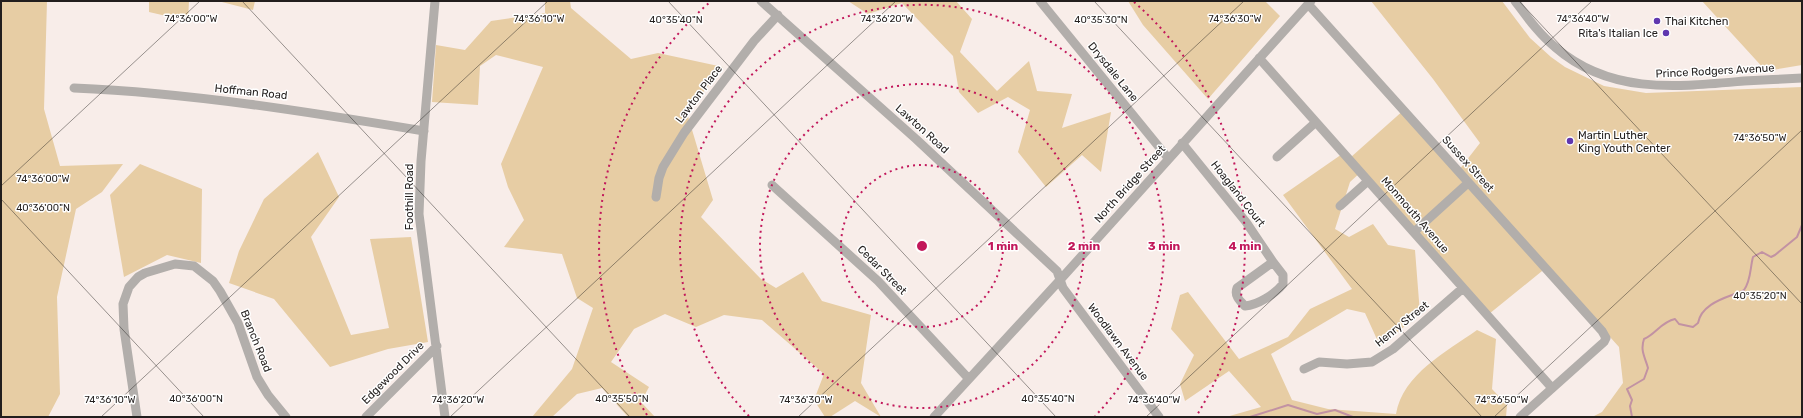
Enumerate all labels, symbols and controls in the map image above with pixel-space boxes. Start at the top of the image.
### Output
text: 74°36'00"W [164,13,218,25]
text: 74°36'10"W [513,13,565,25]
text: 74°36'20"W [861,13,913,25]
text: 74°36'30"W [1209,13,1261,25]
text: 74°36'40"W [1557,13,1609,25]
text: 40°35'40"N [649,14,703,26]
text: 40°35'30"N [1074,14,1128,26]
place label: Thai Kitchen [1665,15,1728,28]
marker: Thai Kitchen [1652,16,1662,26]
place label: Rita's Italian Ice [1578,27,1658,40]
marker: Rita's Italian Ice [1661,28,1671,38]
street label: Drysdale Lane [1085,40,1141,104]
street label: Prince Rodgers Avenue [1655,61,1775,81]
street label: Lawton Place [673,63,725,125]
street label: Hoffman Road [214,82,288,102]
street label: Lawton Road [893,102,951,156]
place label: Martin Luther King Youth Center [1578,129,1671,155]
text: 74°36'50"W [1734,132,1786,144]
street label: Sussex Street [1439,133,1497,195]
marker: Martin Luther King Youth Center [1565,136,1575,146]
street label: North Bridge Street [1092,142,1169,225]
street label: Hoagland Court [1208,158,1268,230]
street label: Foothill Road [403,164,416,230]
text: 74°36'00"W [16,173,70,185]
street label: Monmouth Avenue [1378,174,1452,256]
text: 40°36'00"N [16,202,70,214]
centre of rings [915,239,929,253]
text: 1 min [988,239,1019,253]
text: 2 min [1068,239,1101,253]
text: 3 min [1148,239,1181,253]
text: 4 min [1229,239,1262,253]
street label: Cedar Street [855,243,910,298]
text: 40°35'20"N [1733,290,1787,302]
street label: Henry Street [1373,298,1432,350]
street label: Woodlawn Avenue [1085,301,1151,383]
street label: Branch Road [238,308,274,374]
street label: Edgewood Drive [359,339,427,407]
text: 40°36'00"N [169,393,223,405]
text: 40°35'50"N [595,393,649,405]
text: 40°35'40"N [1021,393,1075,405]
text: 74°36'10"W [84,394,136,406]
text: 74°36'20"W [432,394,484,406]
text: 74°36'30"W [780,394,832,406]
text: 74°36'40"W [1128,394,1180,406]
text: 74°36'50"W [1476,394,1528,406]

